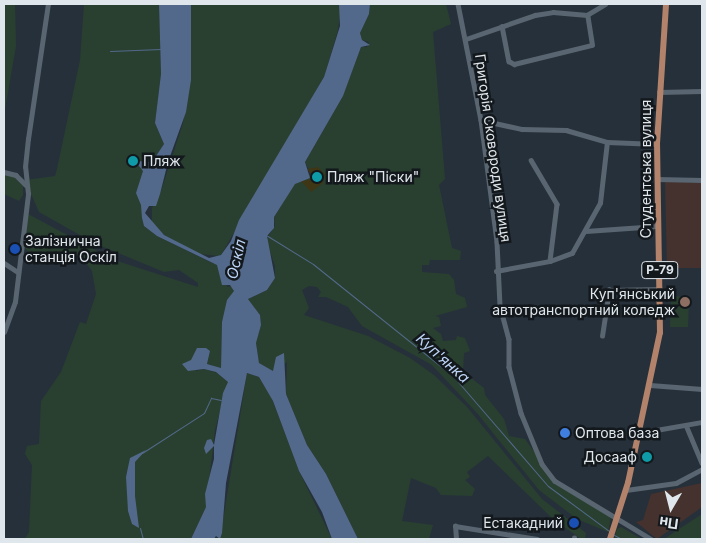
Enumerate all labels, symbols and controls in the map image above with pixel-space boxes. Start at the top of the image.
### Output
street label: Григорія Сковороди вулиця [471,53,515,243]
street label: Студентська вулиця [638,100,654,238]
place label: Пляж [143,153,181,169]
marker: Пляж [127,155,139,167]
place label: Пляж "Піски" [327,169,419,185]
marker: Пляж "Піски" [311,171,323,183]
place label: Залізнична станція Оскіл [25,233,117,266]
water label: Оскіл [223,237,249,281]
marker: Залізнична станція Оскіл [9,243,21,255]
road number: Р-79 [641,260,679,280]
place label: Куп'янський автотранспортний коледж [492,286,675,318]
marker: Куп'янський автотранспортний коледж [679,296,691,308]
water label: Куп'янка [413,329,473,387]
place label: Оптова база [575,425,659,441]
marker: Оптова база [559,427,571,439]
place label: Досааф [584,449,637,465]
marker: Досааф [641,451,653,463]
north arrow [646,483,696,533]
text: Пн [658,514,680,533]
place label: Естакадний [483,515,563,531]
marker: Естакадний [567,516,581,530]

